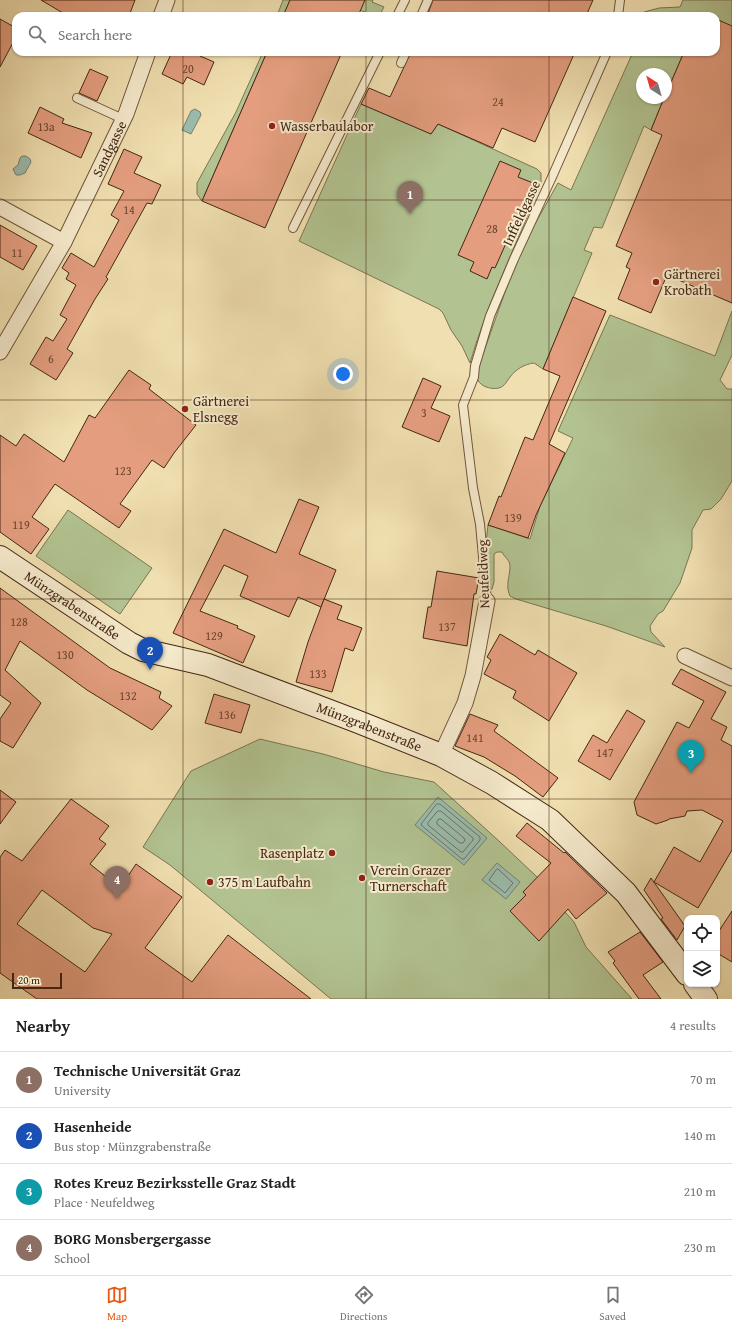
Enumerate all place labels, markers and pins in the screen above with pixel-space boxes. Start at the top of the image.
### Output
place label: Wasserbaulabor [280,116,374,136]
marker: Wasserbaulabor [267,121,277,131]
pin: 1 [397,181,423,214]
place label: Gärtnerei Krobath [664,264,720,300]
marker: Gärtnerei Krobath [651,277,661,287]
place label: Gärtnerei Elsnegg [193,391,249,427]
marker: Gärtnerei Elsnegg [180,404,190,414]
pin: 2 [137,637,163,670]
pin: 3 [678,740,704,773]
place label: Rasenplatz [260,843,324,863]
marker: Rasenplatz [327,848,337,858]
place label: Verein Grazer Turnerschaft [370,860,451,896]
pin: 4 [104,866,130,899]
place label: 375 m Laufbahn [218,872,311,892]
marker: Verein Grazer Turnerschaft [357,873,367,883]
marker: 375 m Laufbahn [205,877,215,887]

